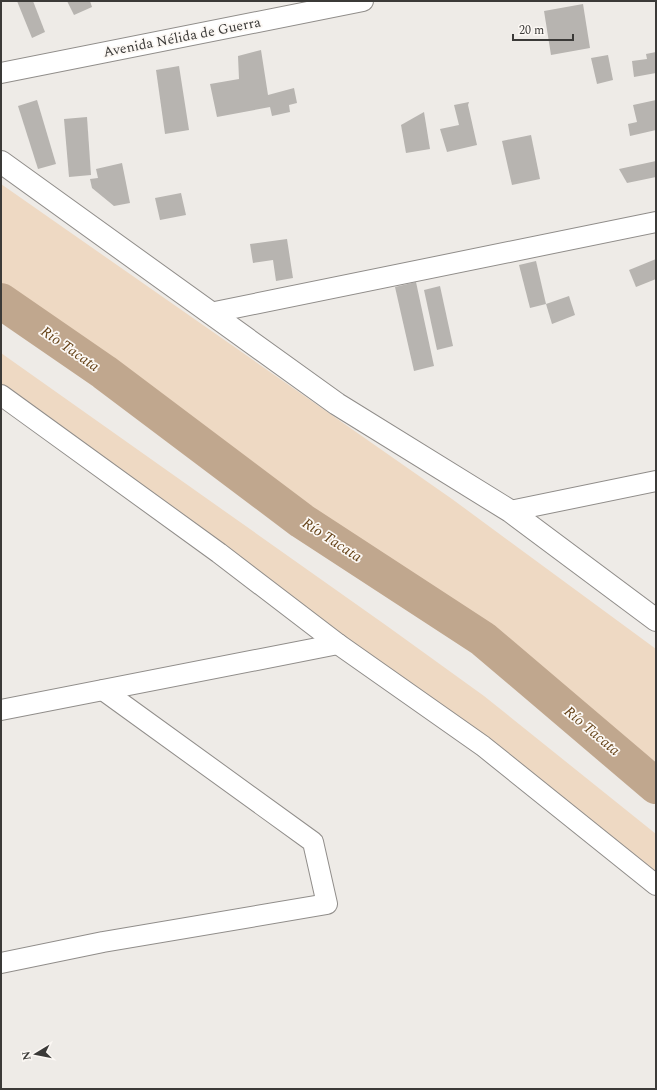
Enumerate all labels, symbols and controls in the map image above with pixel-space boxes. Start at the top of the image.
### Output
street label: Avenida Nélida de Guerra [101,11,263,63]
scale bar [513,16,573,42]
text: 20 m [519,21,544,40]
water label: Río Tacata [36,320,104,378]
water label: Río Tacata [298,512,367,568]
water label: Río Tacata [559,701,625,762]
north arrow [16,1034,56,1074]
text: N [17,1050,36,1062]

